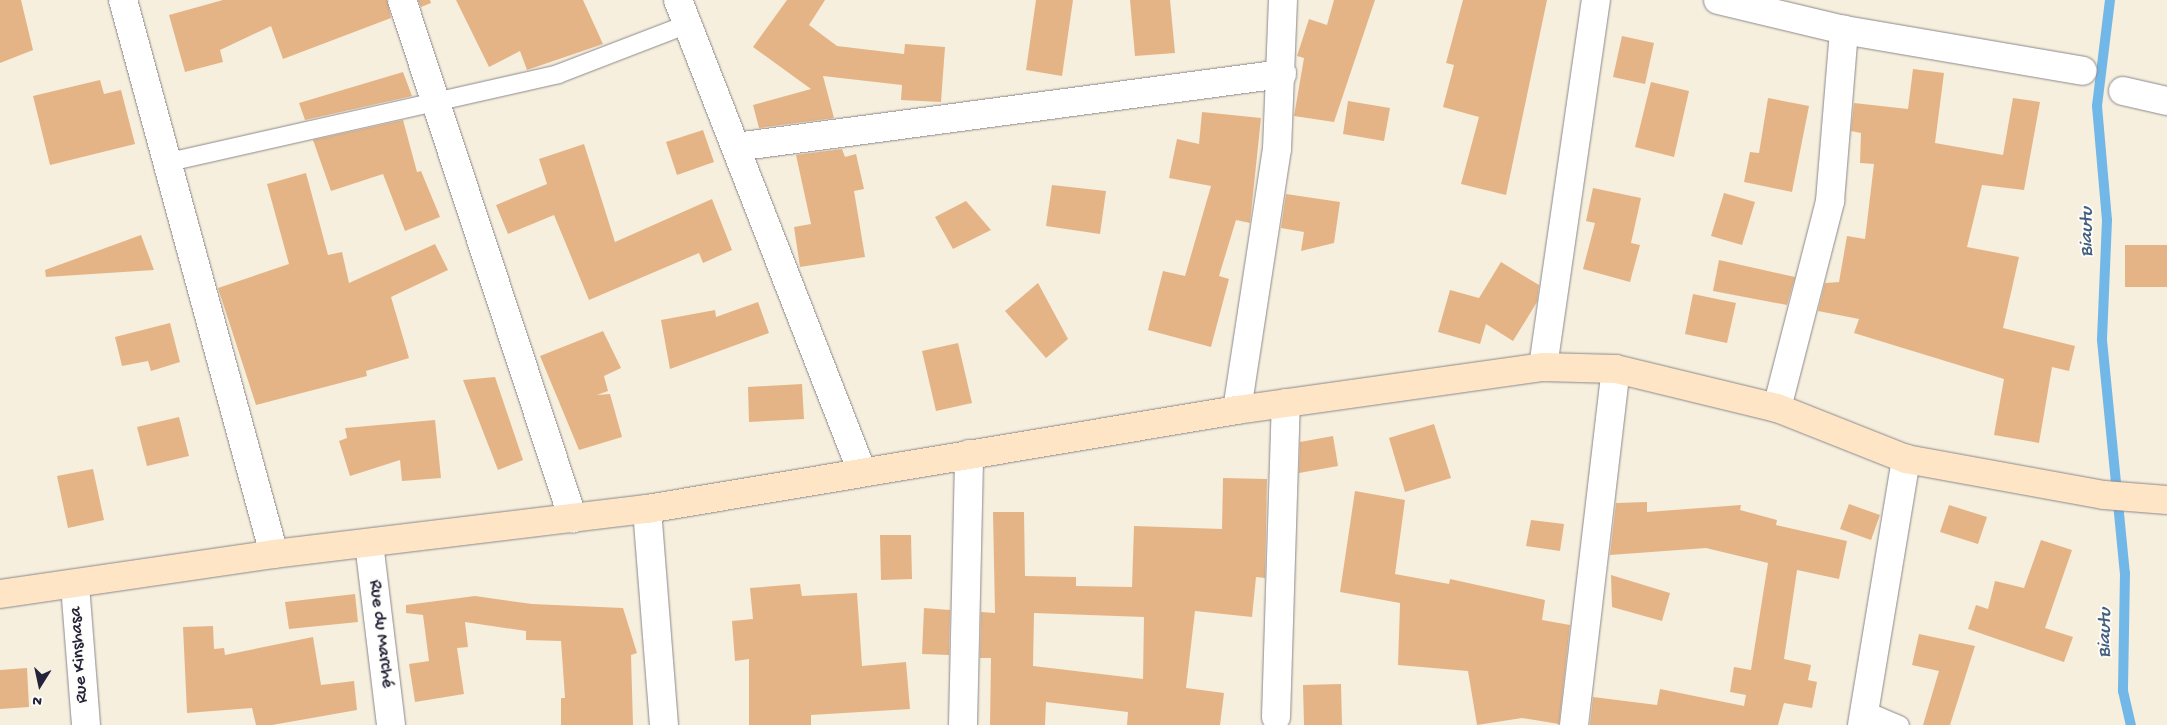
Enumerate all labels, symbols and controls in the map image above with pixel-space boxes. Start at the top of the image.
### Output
water label: Biautu [2077,207,2099,257]
street label: Rue du Marché [363,579,397,689]
street label: Rue Kinshasa [66,606,94,704]
water label: Biautu [2094,608,2118,658]
north arrow [15,660,65,710]
text: N [31,691,43,709]

